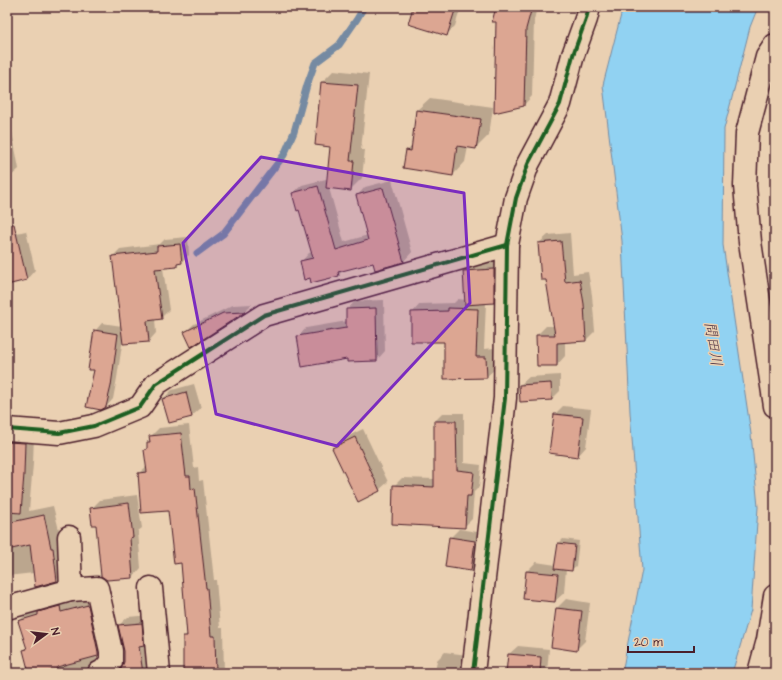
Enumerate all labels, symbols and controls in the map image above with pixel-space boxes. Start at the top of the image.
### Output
water label: 問田川 [699,320,727,368]
north arrow [26,614,66,654]
text: N [47,626,63,637]
scale bar [628,628,694,654]
text: 20 m [634,634,663,651]

